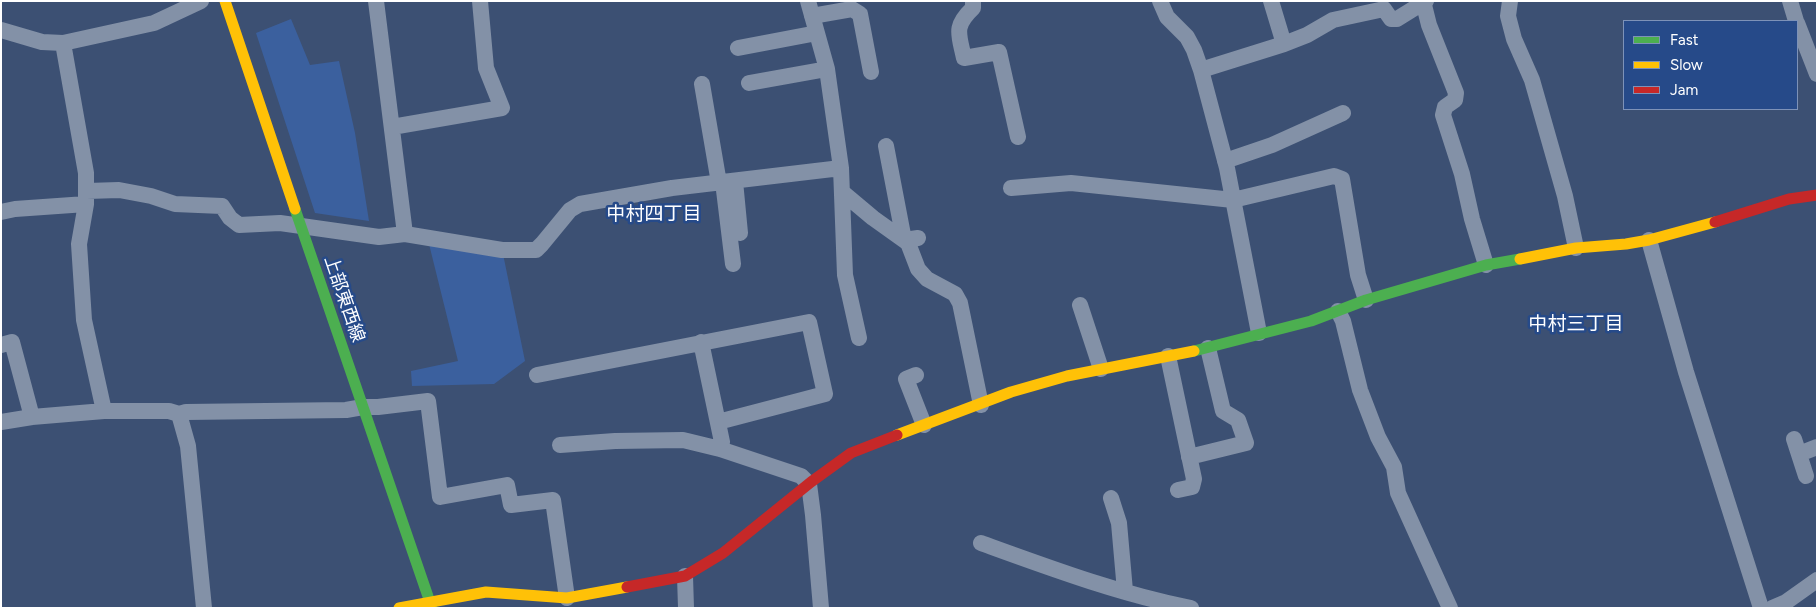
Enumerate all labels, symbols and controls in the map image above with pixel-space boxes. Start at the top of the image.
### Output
legend [1623,20,1798,110]
text: Fast [1670,31,1698,49]
text: Slow [1670,56,1703,74]
text: Jam [1670,81,1698,99]
district label: 中村四丁目 [607,203,701,225]
street label: 上部東西線 [319,253,369,345]
district label: 中村三丁目 [1529,313,1623,335]

